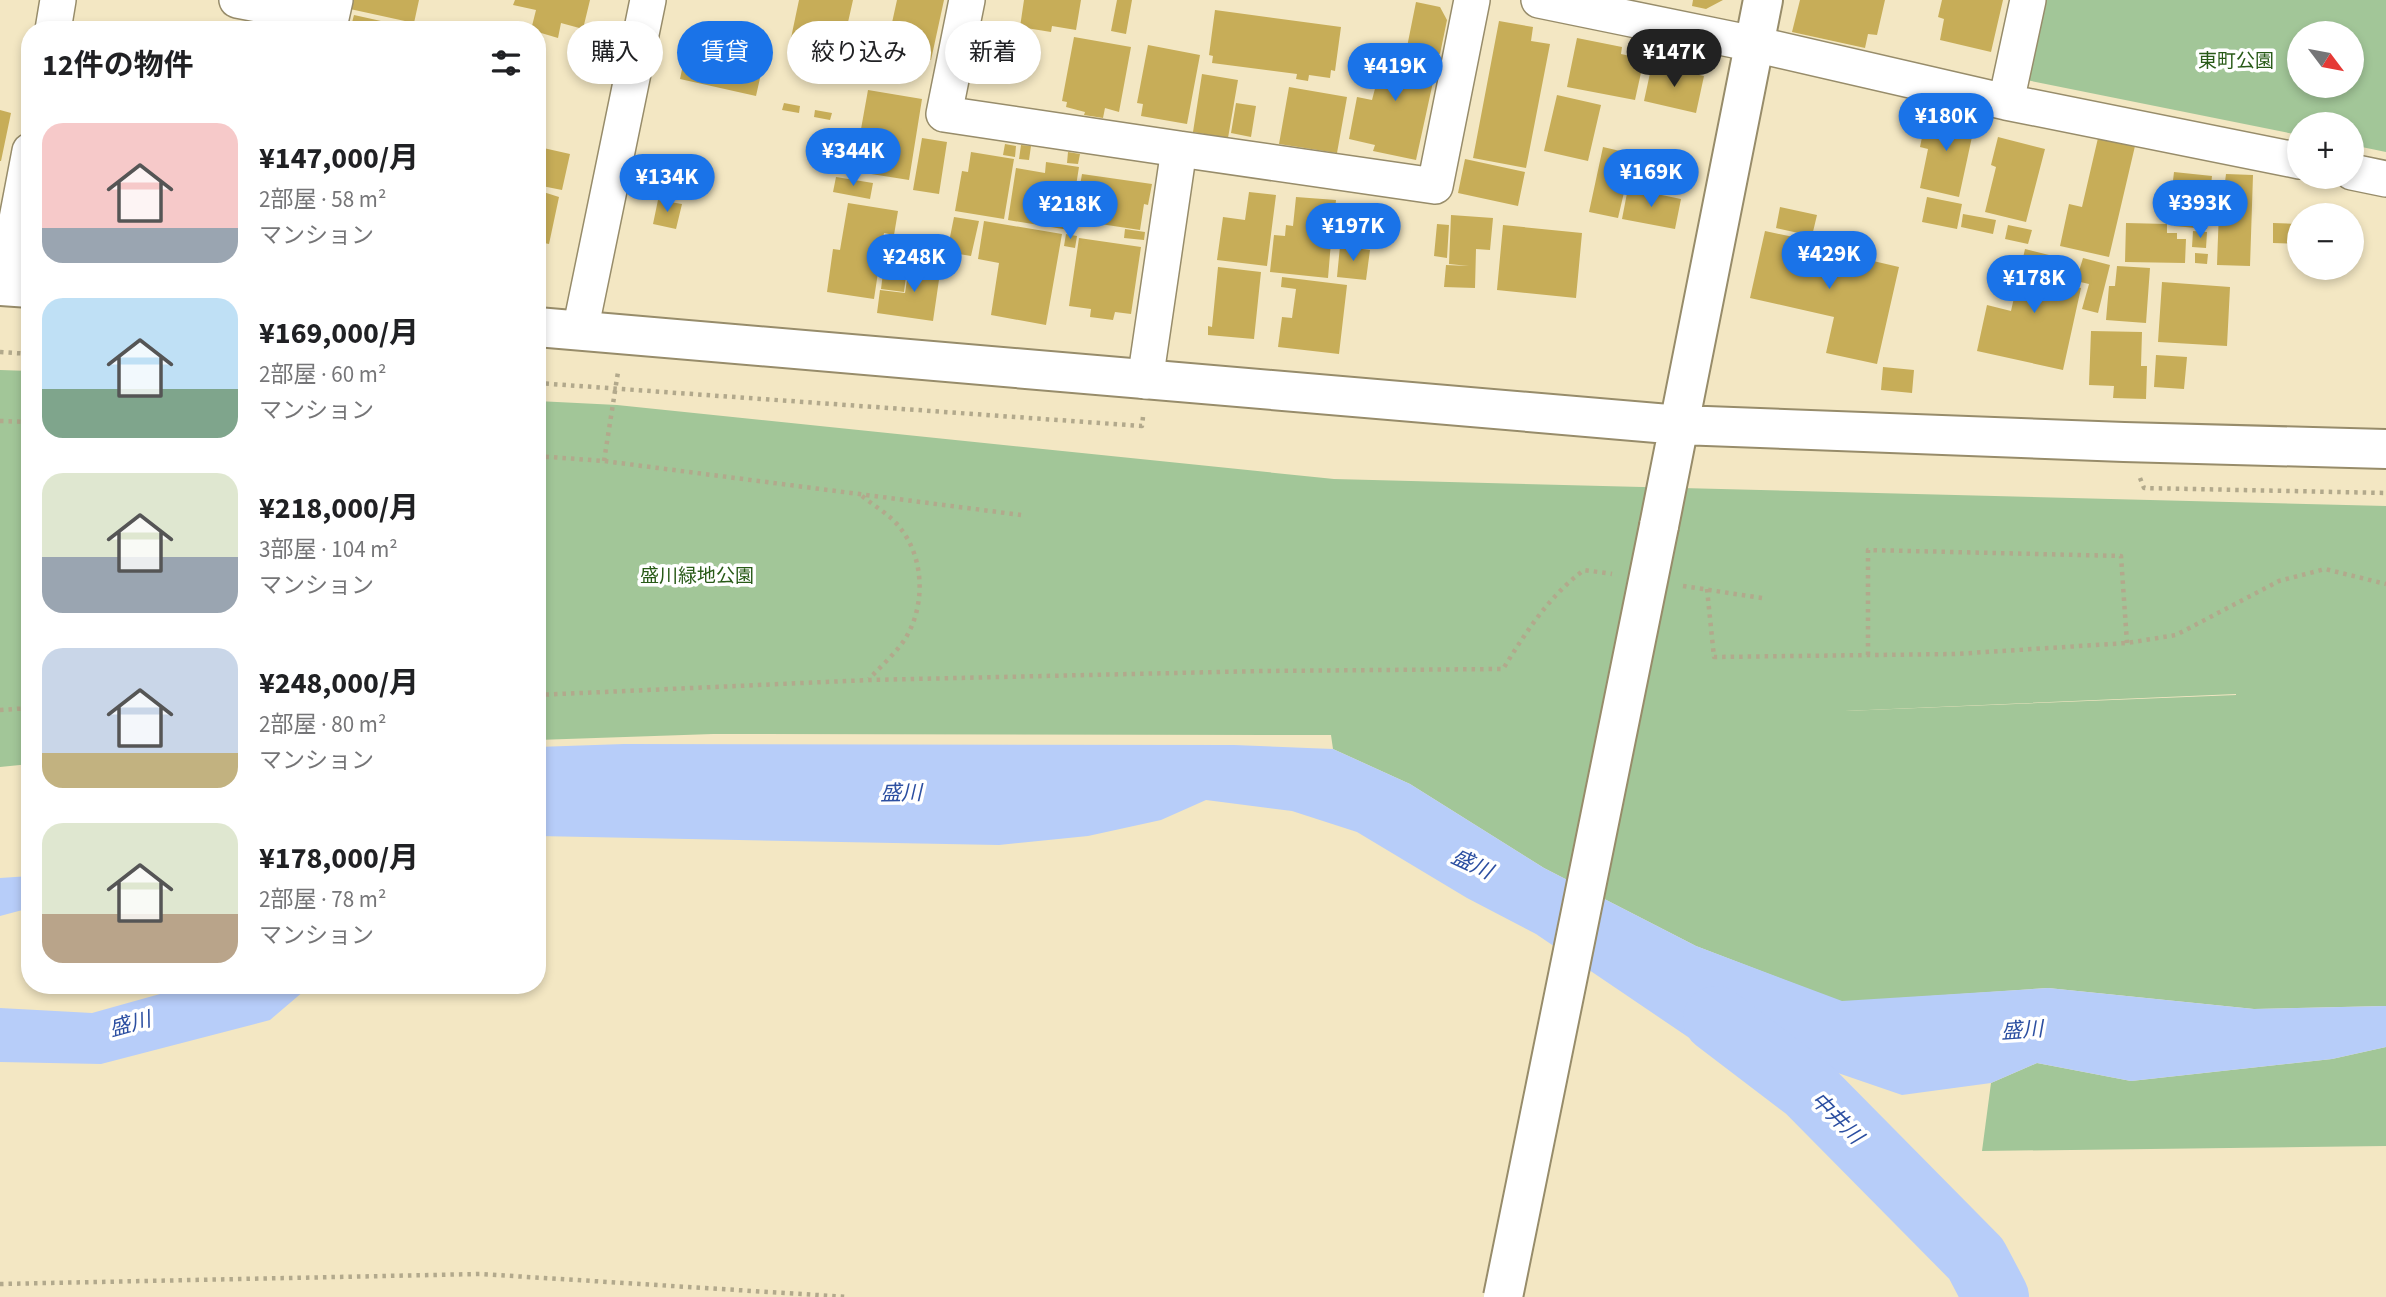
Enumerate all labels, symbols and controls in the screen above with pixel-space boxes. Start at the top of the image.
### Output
chip: 購入 [567,21,663,84]
chip: 賃貸 [677,21,773,84]
chip: 絞り込み [787,21,931,84]
chip: 新着 [945,21,1041,84]
north arrow [2287,21,2364,98]
map controls [2287,21,2364,280]
pin: ¥147K [1625,29,1723,89]
text: ¥147K [1643,35,1705,68]
pin: ¥419K [1346,43,1444,103]
text: 12件の物件 [42,44,194,87]
icon: filters [487,44,525,82]
park label: 東町公園 [2198,48,2274,75]
text: ¥419K [1364,49,1426,82]
pin: ¥180K [1897,94,1995,153]
text: ¥180K [1915,99,1977,132]
button: + [2287,112,2364,189]
pin: ¥344K [804,128,902,188]
text: ¥344K [822,134,884,167]
text: ¥147,000/月 [259,137,419,180]
pin: ¥169K [1602,150,1700,209]
icon: home [98,151,182,235]
pin: ¥134K [618,154,716,214]
text: ¥169K [1620,155,1682,188]
text: ¥134K [636,160,698,193]
pin: ¥393K [2151,180,2249,240]
pin: ¥218K [1021,182,1119,241]
text: 2部屋 · 58 m² [259,183,386,216]
text: ¥393K [2169,186,2231,219]
text: ¥218K [1039,187,1101,220]
button: − [2287,203,2364,280]
pin: ¥197K [1304,204,1402,263]
text: ¥197K [1322,209,1384,242]
text: マンション [259,219,374,252]
pin: ¥429K [1780,232,1878,291]
pin: ¥248K [865,234,963,294]
text: ¥429K [1798,237,1860,270]
text: ¥248K [883,240,945,273]
pin: ¥178K [1985,256,2083,315]
text: ¥178K [2003,261,2065,294]
text: ¥169,000/月 [259,312,419,355]
icon: home [98,326,182,410]
text: 2部屋 · 60 m² [259,358,386,391]
text: マンション [259,394,374,427]
text: ¥218,000/月 [259,487,419,530]
icon: home [98,501,182,585]
text: 3部屋 · 104 m² [259,533,398,566]
park label: 盛川緑地公園 [640,563,754,590]
text: マンション [259,569,374,602]
text: ¥248,000/月 [259,662,419,705]
icon: home [98,676,182,760]
text: 2部屋 · 80 m² [259,708,386,741]
text: マンション [259,744,374,777]
water label: 盛川 [880,778,924,808]
text: ¥178,000/月 [259,837,419,880]
water label: 盛川 [1447,842,1499,887]
icon: home [98,851,182,935]
text: 2部屋 · 78 m² [259,883,386,916]
text: マンション [259,919,374,952]
water label: 盛川 [106,1004,156,1044]
water label: 盛川 [2000,1013,2046,1046]
water label: 中井川 [1804,1085,1871,1152]

